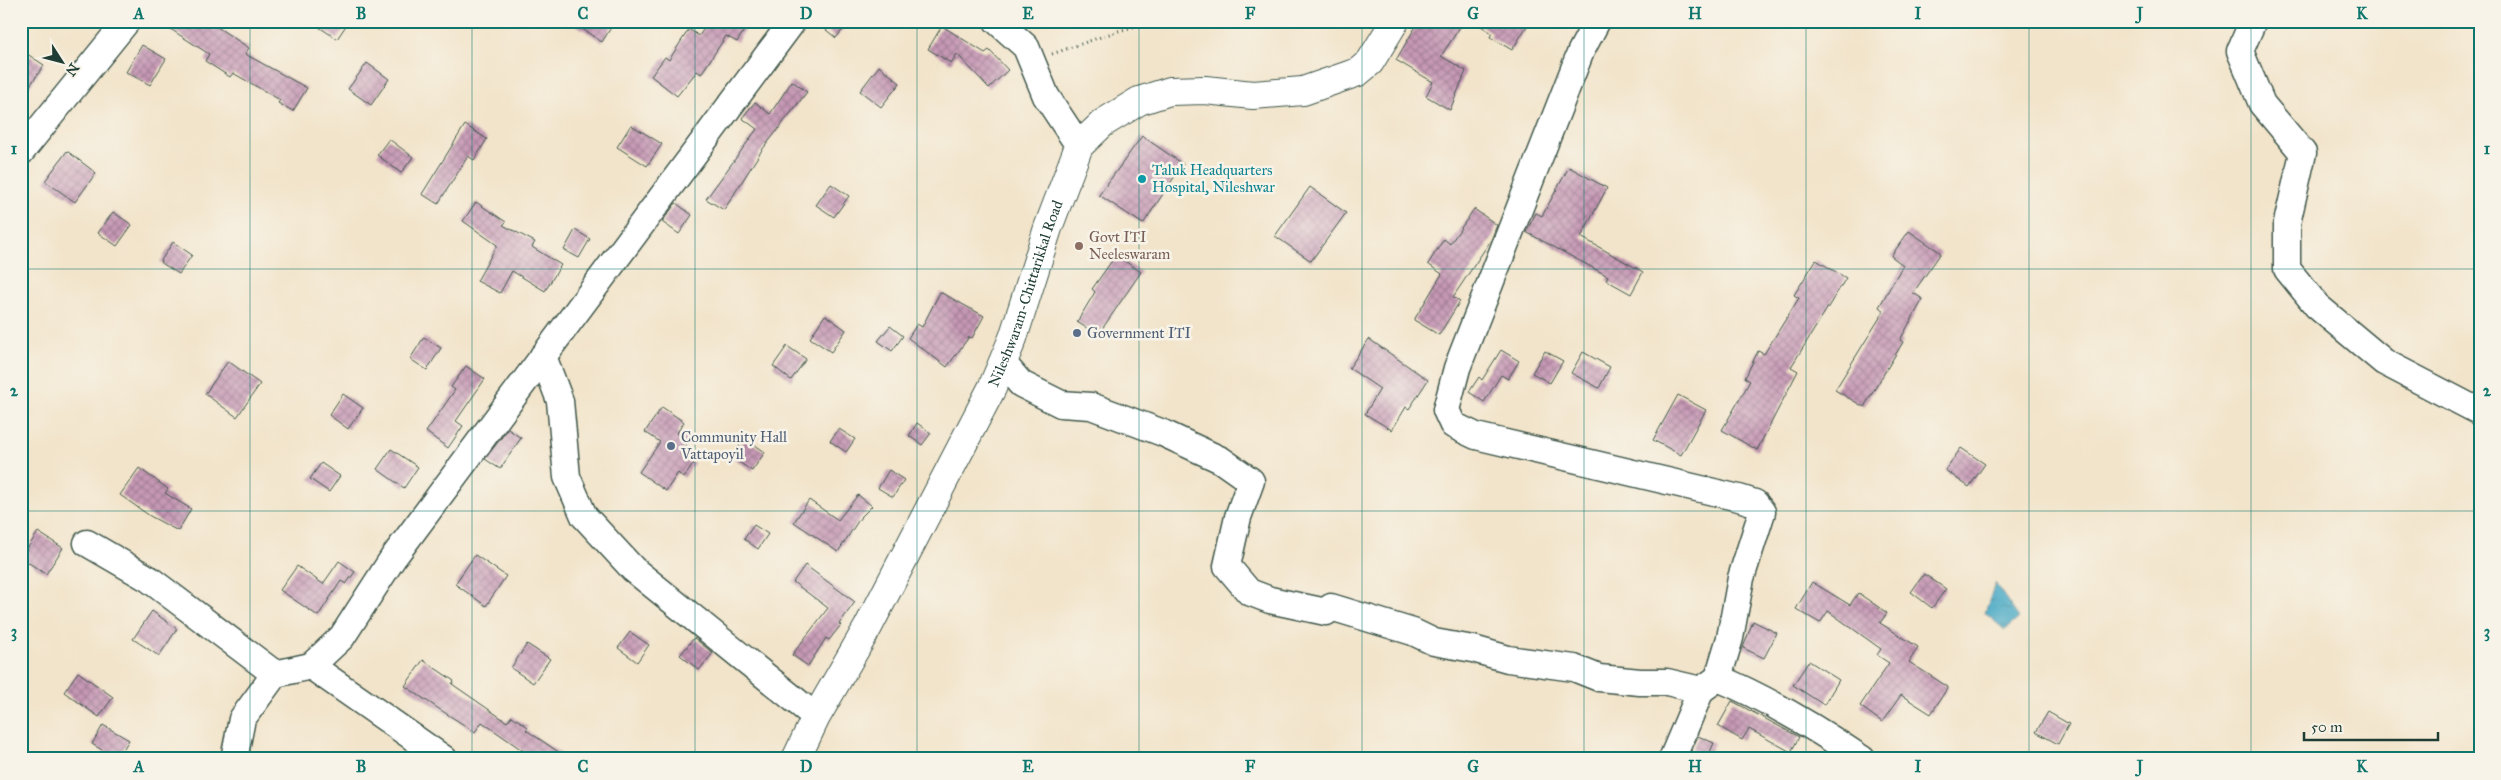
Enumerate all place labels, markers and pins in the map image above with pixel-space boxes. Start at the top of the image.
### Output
place label: Taluk Headquarters Hospital, Nileshwar [1152,161,1275,196]
marker: Taluk Headquarters Hospital, Nileshwar [1136,173,1148,185]
place label: Govt ITI Neeleswaram [1089,228,1171,263]
marker: Govt ITI Neeleswaram [1073,240,1085,252]
place label: Government ITI [1087,324,1191,342]
marker: Government ITI [1071,327,1083,339]
place label: Community Hall Vattapoyil [680,428,788,463]
marker: Community Hall Vattapoyil [665,440,677,452]

